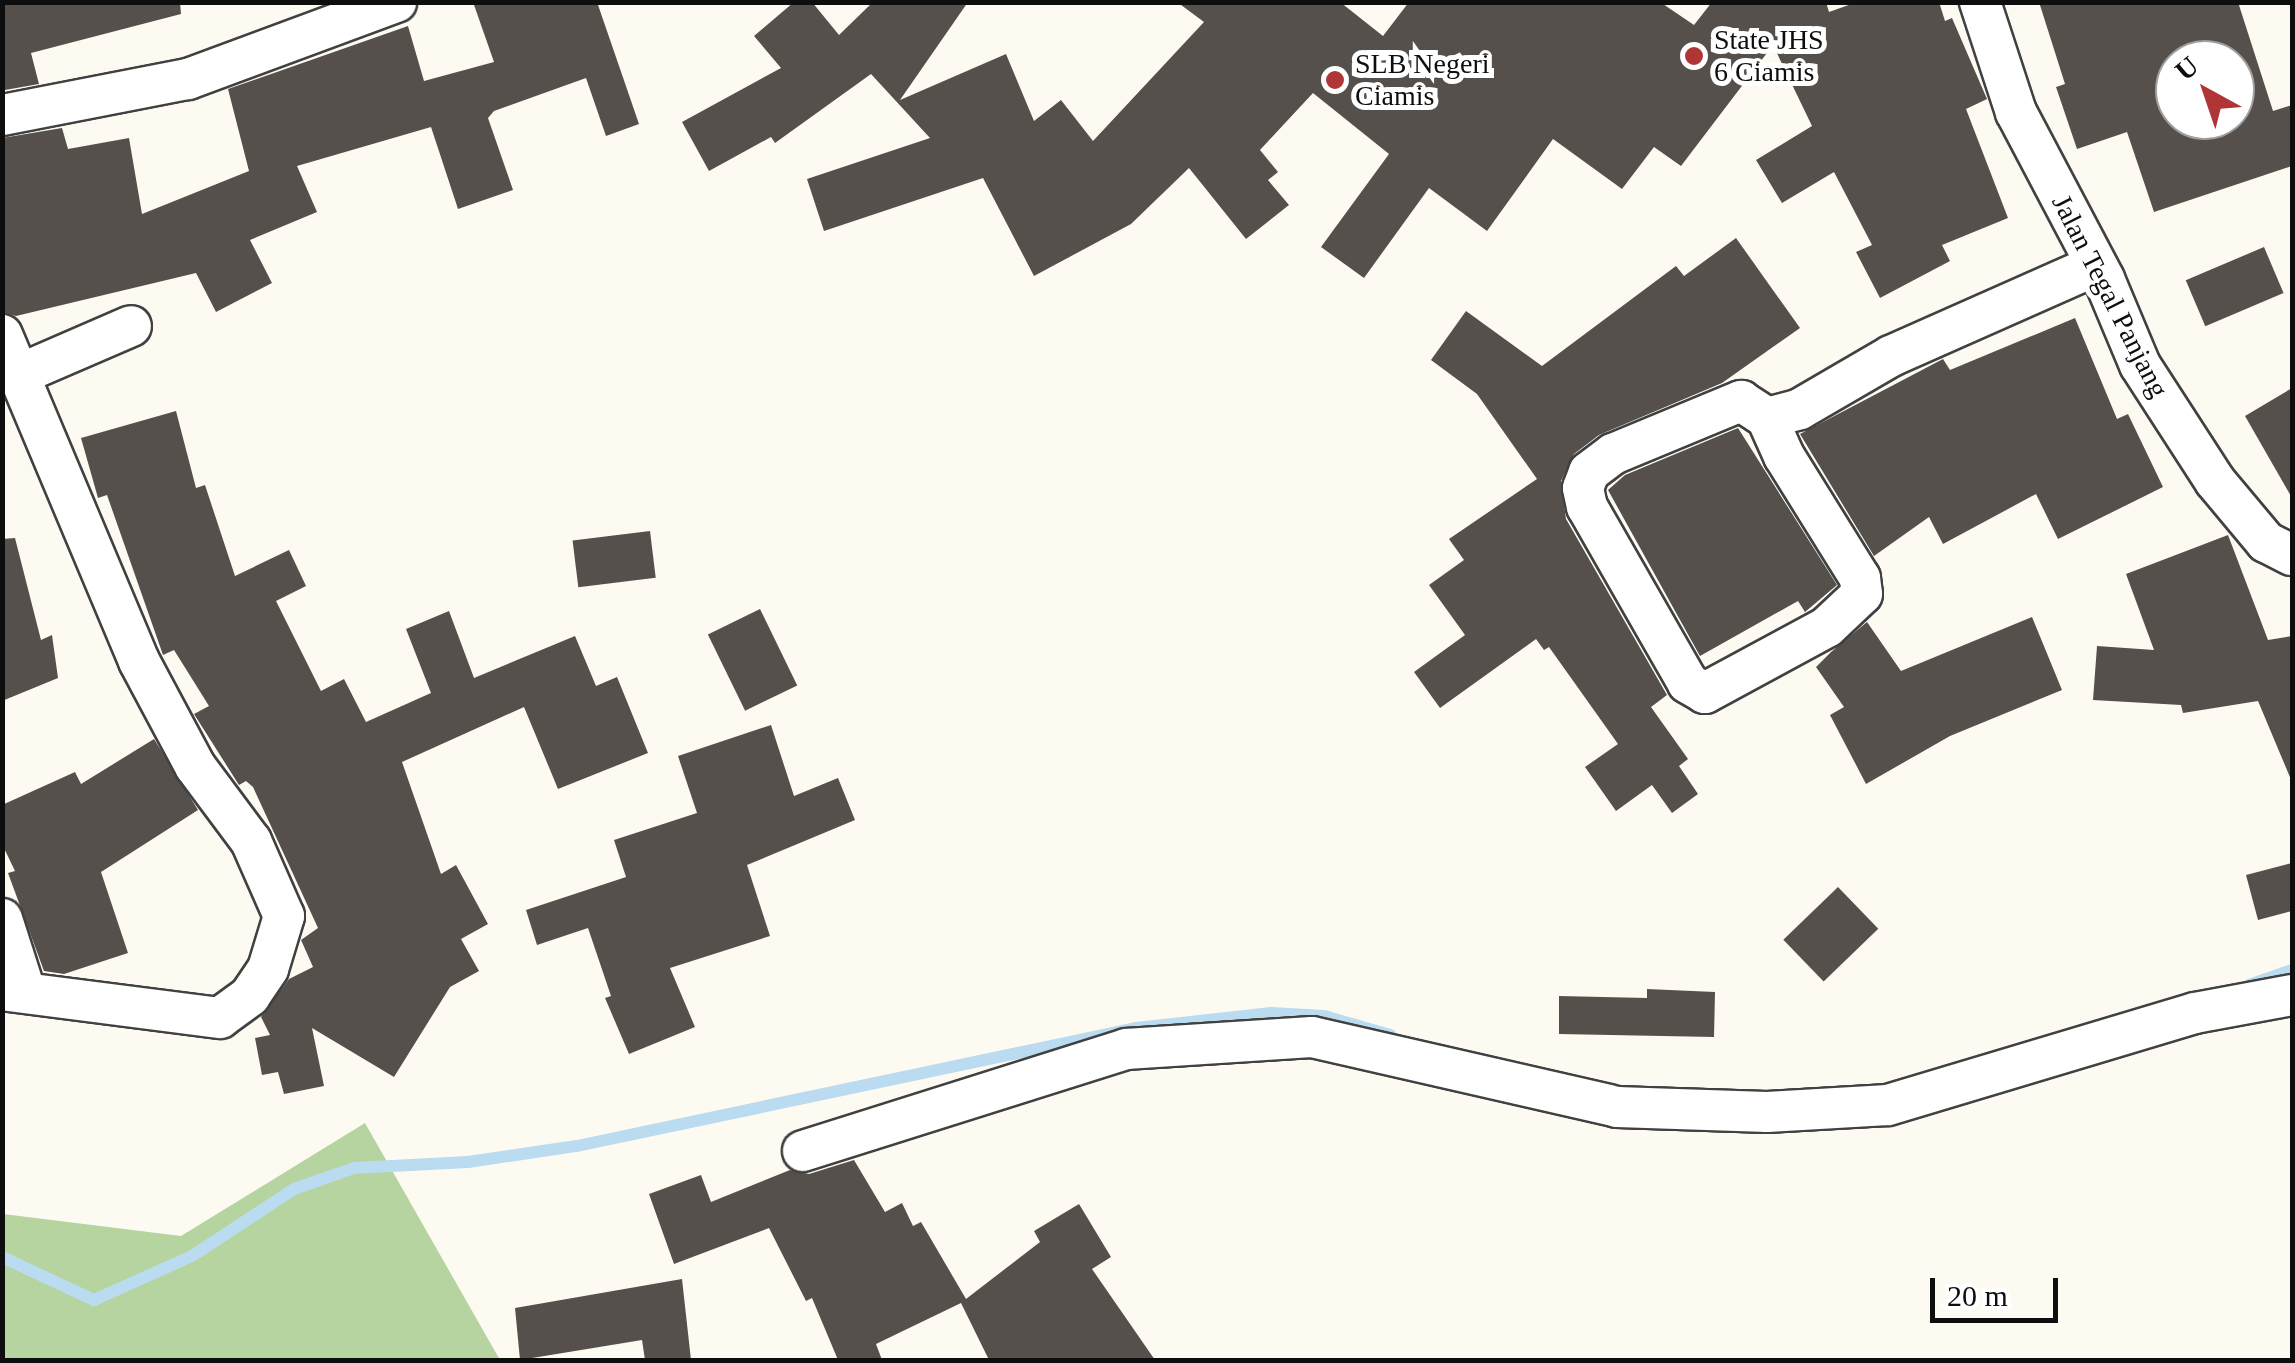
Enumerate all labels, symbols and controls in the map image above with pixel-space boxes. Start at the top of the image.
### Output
place label: State JHS 6 Ciamis [1714,23,1824,89]
north arrow [2155,40,2255,140]
marker: State JHS 6 Ciamis [1683,45,1705,67]
place label: SLB Negeri Ciamis [1355,47,1490,113]
text: U [2169,50,2204,87]
marker: SLB Negeri Ciamis [1324,69,1346,91]
street label: Jalan Tegal Panjang [2044,189,2176,403]
scale bar [1935,1258,2062,1320]
text: 20 m [1947,1279,2008,1312]

